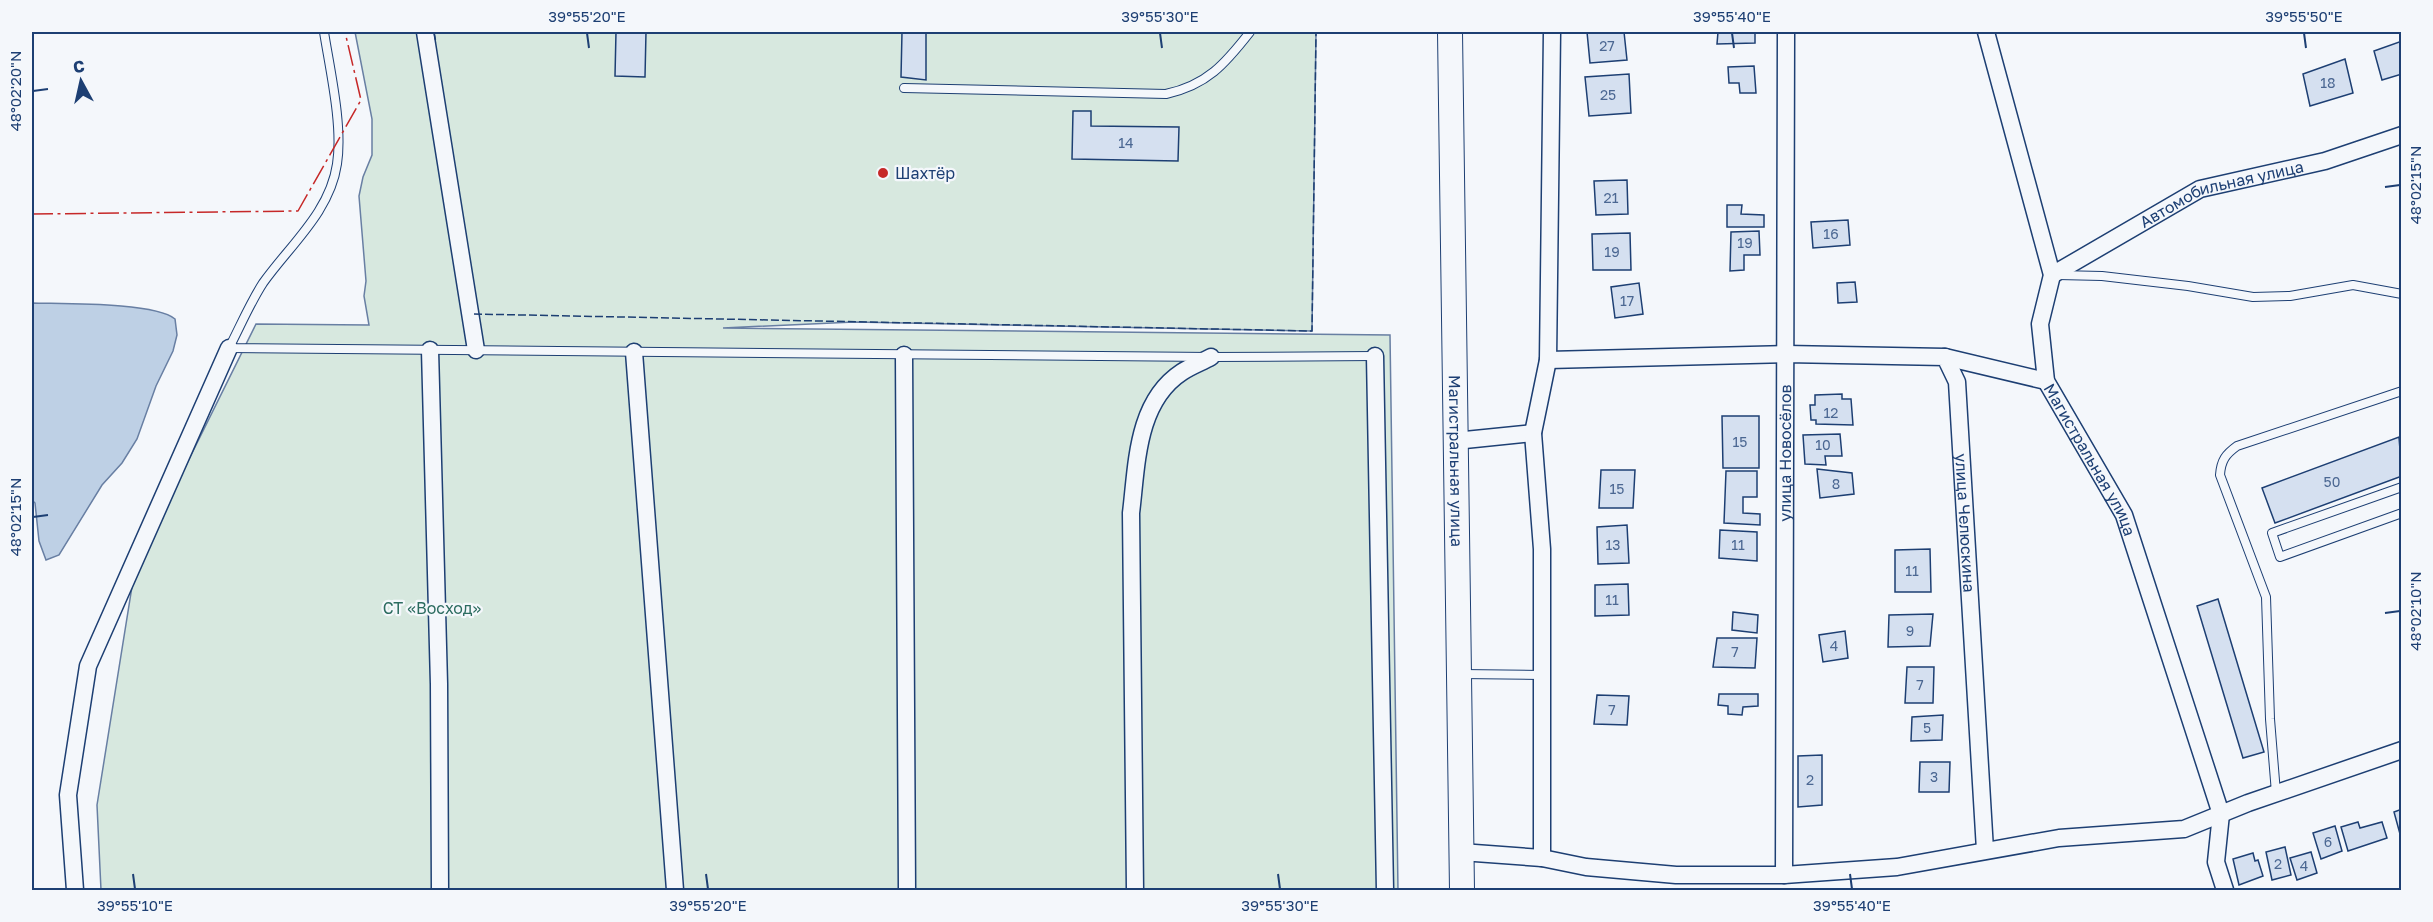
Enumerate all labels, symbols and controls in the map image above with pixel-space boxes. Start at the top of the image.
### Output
text: 39°55'20"E [548,7,626,25]
text: 39°55'30"E [1121,7,1199,25]
text: 39°55'40"E [1693,7,1771,25]
text: 39°55'50"E [2265,7,2343,25]
house number: 27 [1599,37,1615,54]
text: 48°02'20"N [6,51,24,131]
north arrow [51,51,111,111]
text: С [72,55,86,77]
house number: 18 [2320,74,2336,91]
house number: 25 [1600,86,1616,103]
house number: 14 [1118,134,1134,151]
text: 48°02'15"N [2406,146,2424,224]
street label: Автомобильная улица [2136,156,2305,232]
place label: Шахтёр [895,163,955,183]
marker: Шахтёр [876,166,890,180]
house number: 21 [1604,189,1619,206]
house number: 16 [1823,225,1839,242]
house number: 19 [1737,234,1753,251]
house number: 19 [1604,243,1620,260]
house number: 17 [1620,292,1634,309]
street label: Магистральная улица [1445,375,1467,547]
street label: Магистральная улица [2040,380,2140,538]
street label: улица Новосёлов [1775,384,1795,522]
house number: 12 [1824,404,1838,421]
house number: 15 [1733,433,1747,450]
house number: 10 [1815,436,1831,453]
street label: улица Челюскина [1951,453,1980,593]
house number: 50 [2324,473,2340,490]
house number: 8 [1832,475,1840,492]
text: 48°02'15"N [6,478,24,556]
house number: 15 [1610,480,1624,497]
house number: 13 [1606,536,1620,553]
house number: 11 [1731,536,1745,553]
house number: 11 [1905,562,1919,579]
text: 48°02'10"N [2406,571,2424,651]
house number: 11 [1605,591,1619,608]
park label: СТ «Восход» [383,598,481,618]
house number: 9 [1906,622,1914,639]
house number: 4 [1830,637,1838,654]
house number: 7 [1731,643,1739,660]
house number: 7 [1916,676,1924,693]
house number: 7 [1608,701,1616,718]
house number: 5 [1923,719,1931,736]
house number: 3 [1930,768,1938,785]
house number: 2 [1806,771,1814,788]
house number: 6 [2324,833,2332,850]
house number: 2 [2274,855,2282,872]
house number: 4 [2300,857,2308,874]
text: 39°55'10"E [97,896,173,914]
text: 39°55'20"E [669,896,747,914]
text: 39°55'30"E [1241,896,1319,914]
text: 39°55'40"E [1813,896,1891,914]

